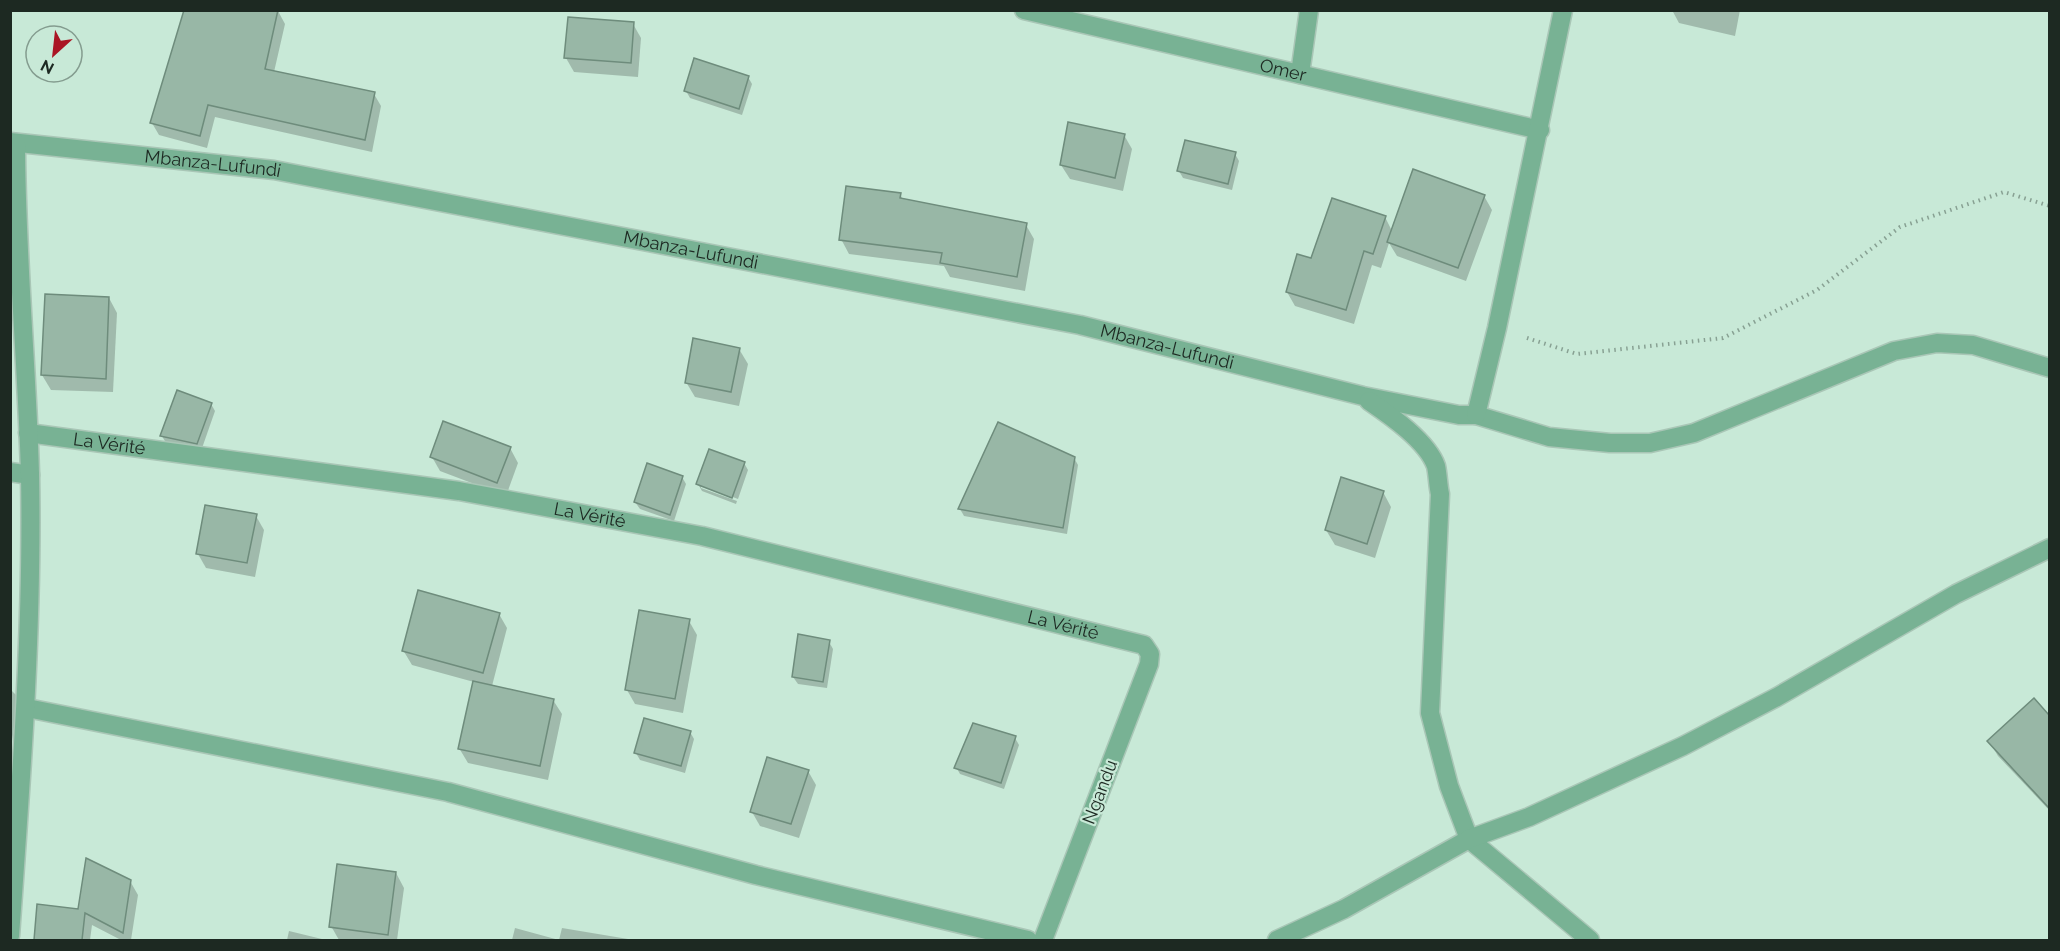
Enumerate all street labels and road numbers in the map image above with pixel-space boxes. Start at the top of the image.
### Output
street label: Omer [1258,54,1309,85]
street label: Mbanza-Lufundi [144,145,283,181]
street label: Mbanza-Lufundi [622,226,760,273]
street label: Mbanza-Lufundi [1098,320,1236,373]
street label: La Vérité [72,428,147,459]
street label: La Vérité [552,498,628,532]
street label: La Vérité [1026,606,1101,644]
street label: Ngandu [1078,757,1121,827]

